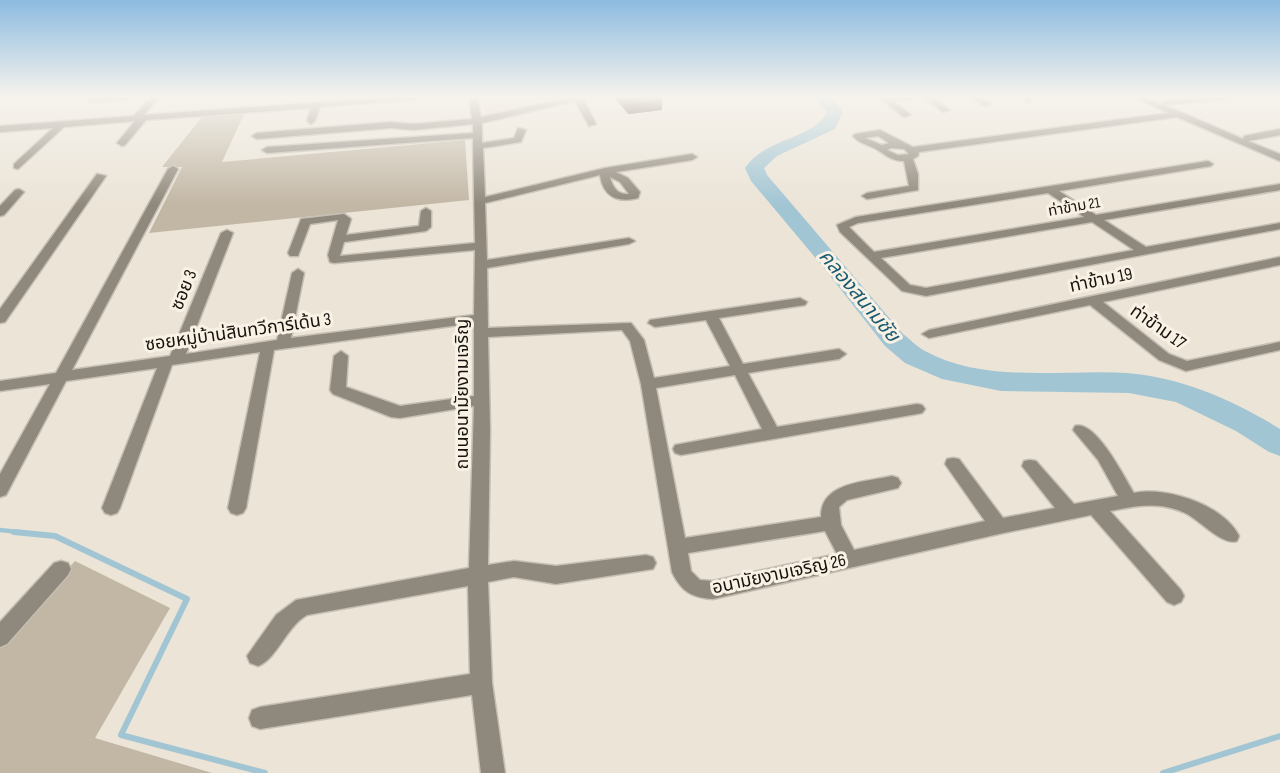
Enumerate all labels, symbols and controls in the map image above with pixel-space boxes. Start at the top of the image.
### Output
street label: ท่าข้าม 21 [1046,193,1102,221]
water label: คลองสนามชัย [814,245,906,349]
street label: ท่าข้าม 19 [1068,263,1134,297]
street label: ซอย 3 [167,267,201,313]
street label: ท่าข้าม 17 [1126,300,1190,354]
street label: ซอยหมู่บ้าน่สินทวีการ์เด้น 3 [144,309,332,356]
street label: ถนนอนามัยงามเจริญ [452,319,473,469]
street label: อนามัยงามเจริญ 26 [710,550,848,598]

